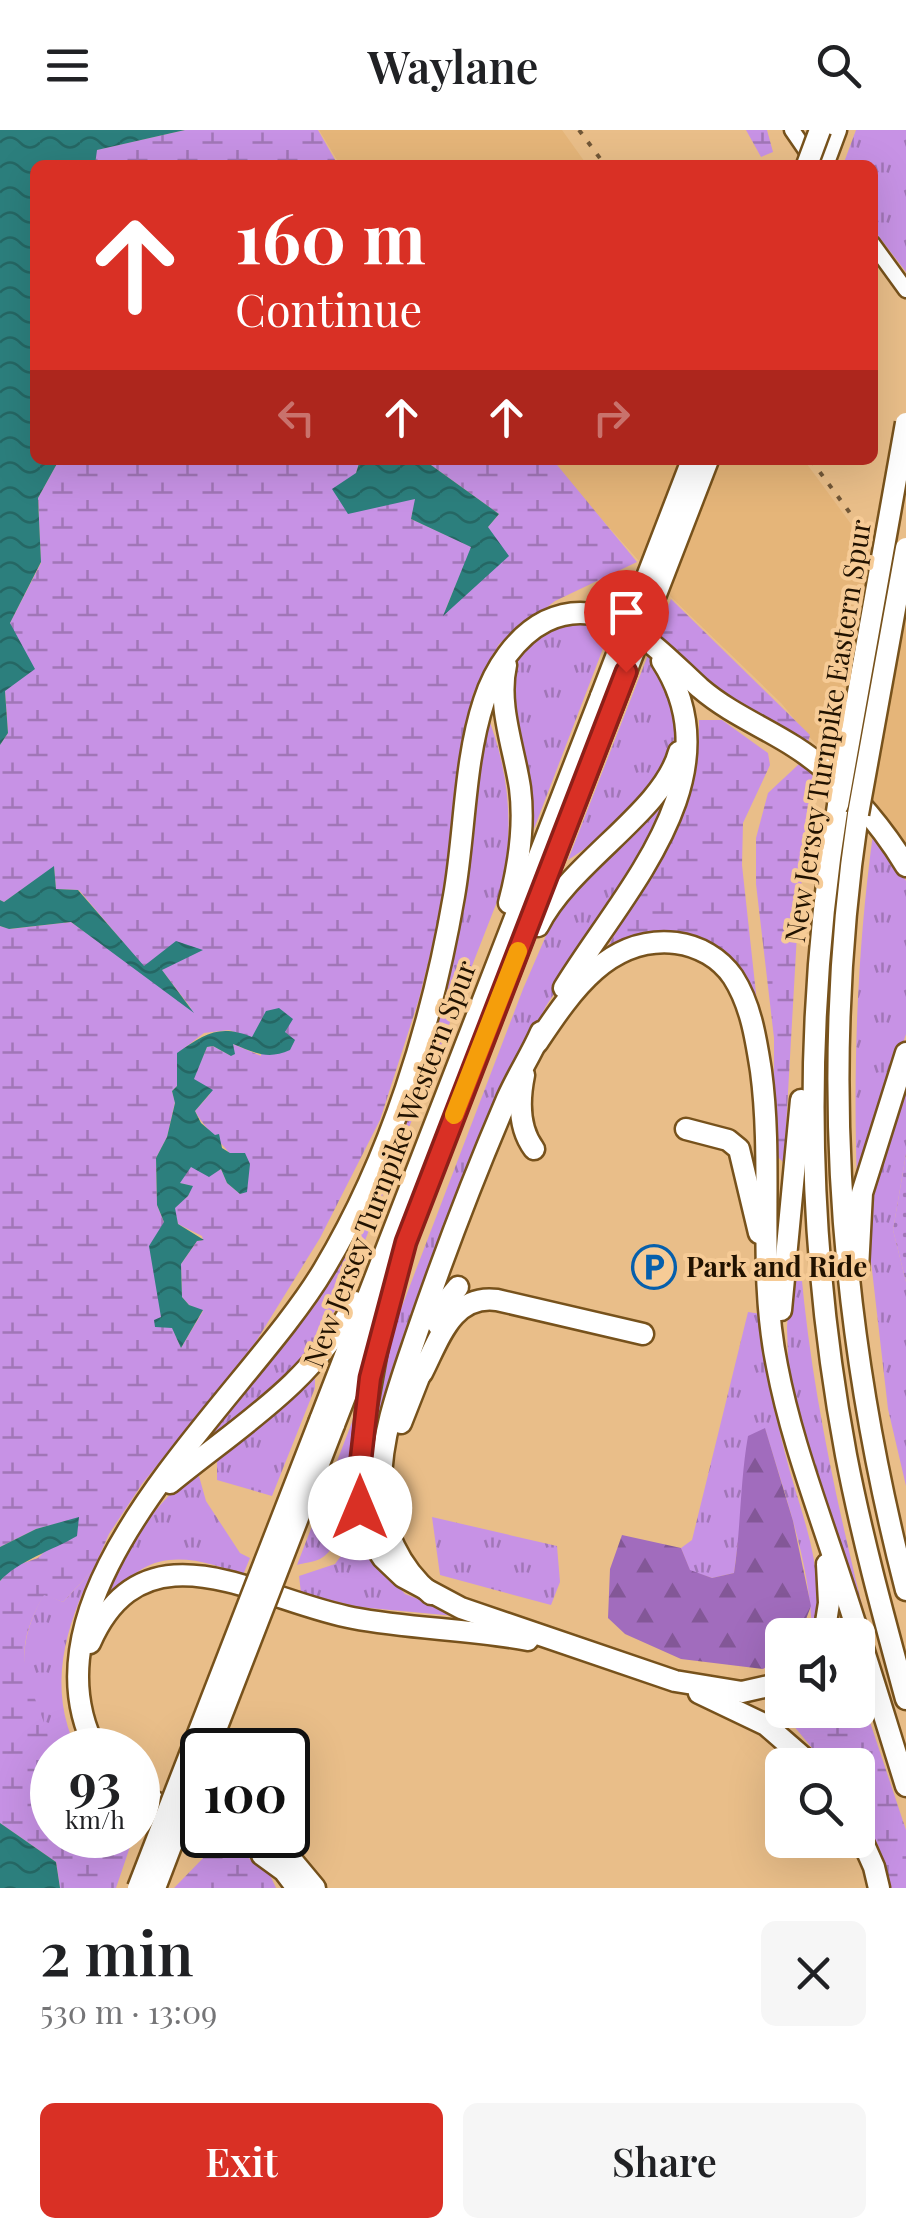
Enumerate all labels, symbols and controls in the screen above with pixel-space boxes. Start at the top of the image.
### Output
text: Waylane [367,35,539,95]
icon: menu [40,38,95,93]
icon: search [811,38,866,93]
text: 160 m [235,188,426,282]
icon: ahead [70,200,200,330]
text: Continue [235,278,422,338]
icon: left [269,390,324,445]
icon: ahead [374,390,429,445]
icon: ahead [479,390,534,445]
icon: right [584,390,639,445]
street label: New Jersey Turnpike Eastern Spur [775,516,878,945]
pin [584,570,669,673]
icon: arrive [599,585,654,640]
street label: New Jersey Turnpike Western Spur [294,954,484,1372]
parking icon: Park and Ride [631,1244,677,1290]
place label: Park and Ride [686,1247,867,1284]
position arrow [308,1456,412,1560]
map controls [765,1618,875,1858]
button: sound [765,1618,875,1728]
speed limit sign: 100 [180,1728,310,1858]
text: 93 [69,1747,121,1814]
button: search [765,1748,875,1858]
text: km/h [65,1802,125,1835]
text: 2 min [40,1911,193,1991]
button: close [761,1921,866,2026]
text: 530 m · 13:09 [40,1989,217,2032]
button: Exit [40,2103,443,2218]
button: Share [463,2103,866,2218]

